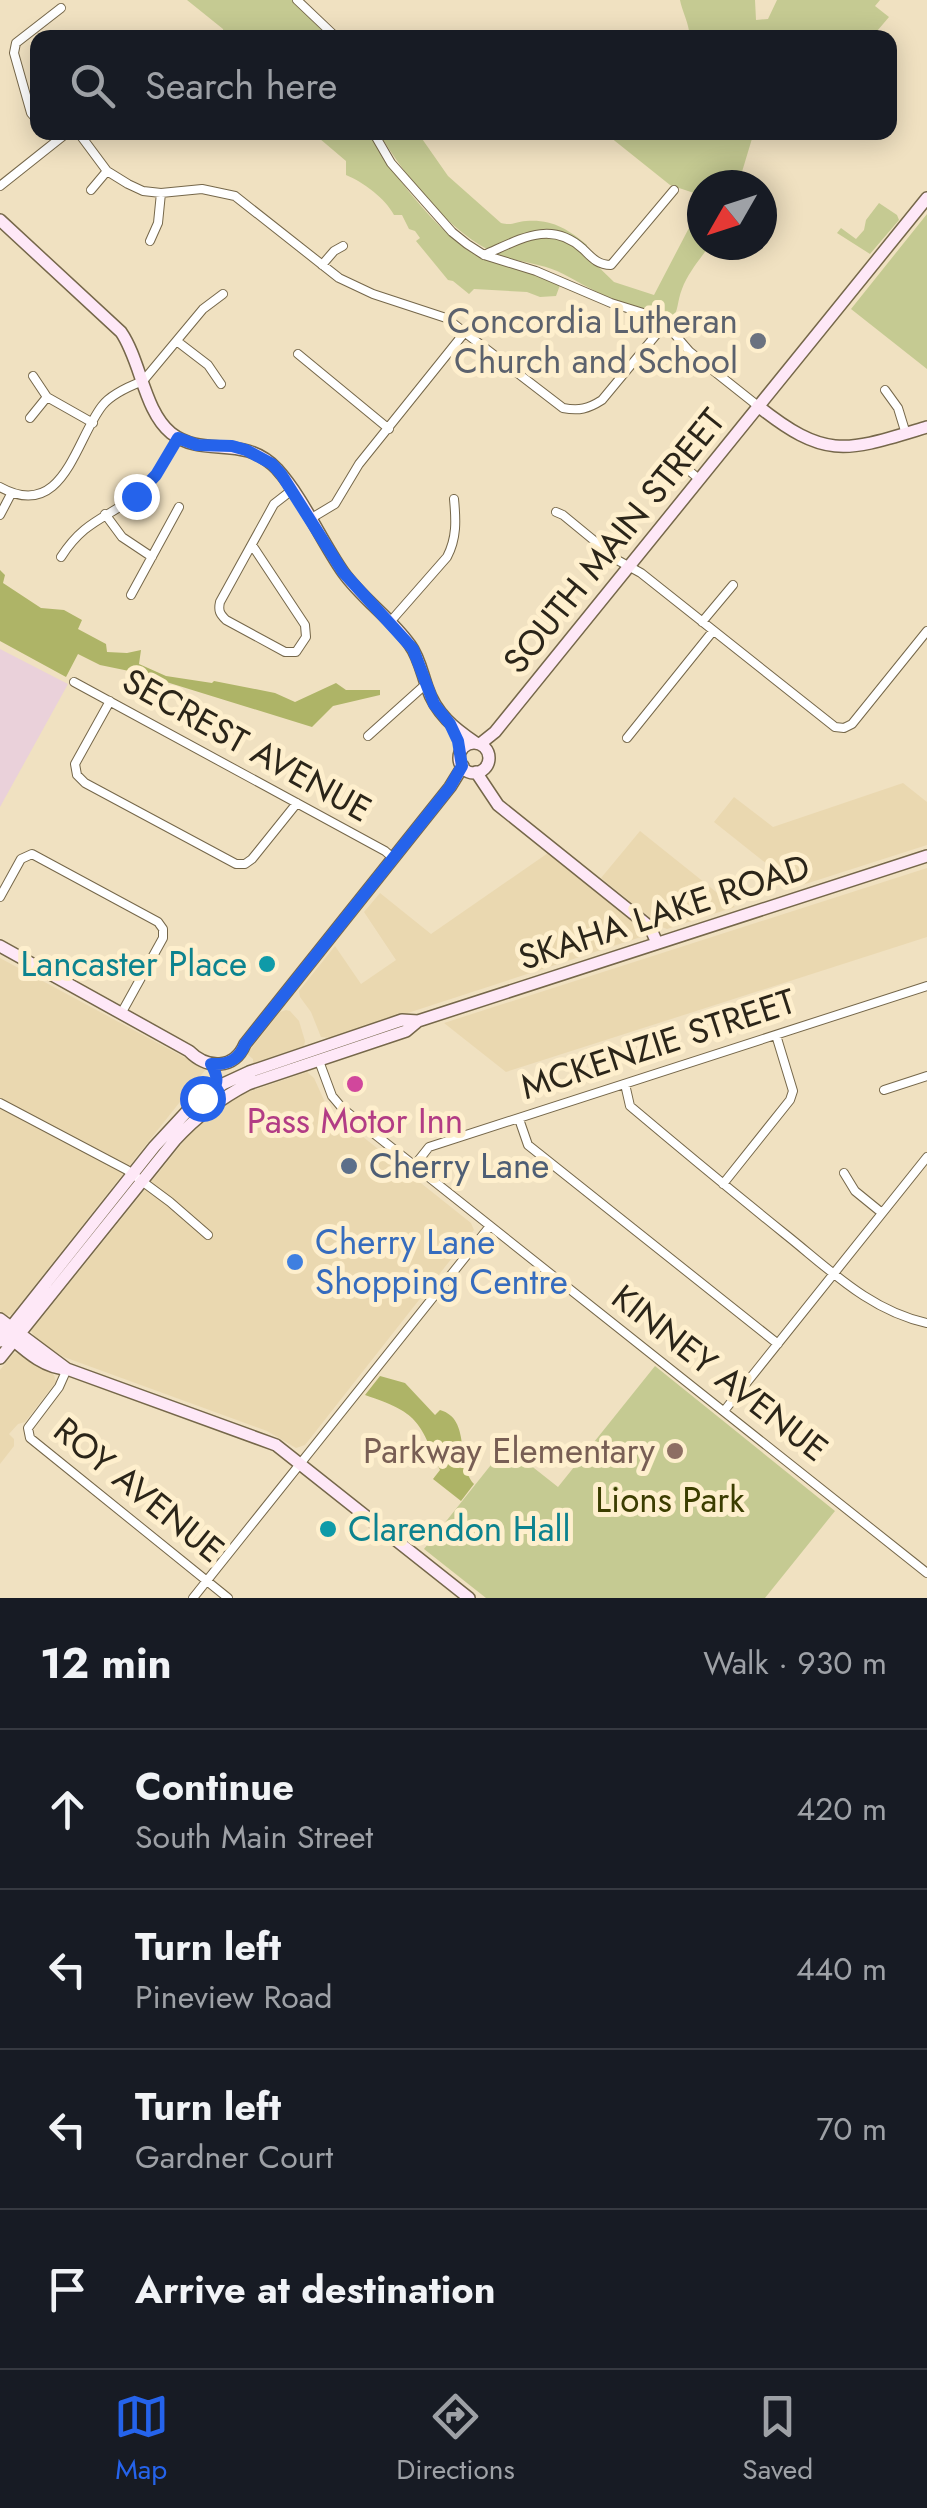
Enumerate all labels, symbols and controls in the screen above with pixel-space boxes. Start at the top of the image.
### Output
search box [30,30,897,140]
icon: search [65,58,120,113]
text: Search here [145,58,337,113]
north arrow [687,170,777,260]
place label: Concordia Lutheran Church and School [447,296,738,386]
marker: Concordia Lutheran Church and School [747,330,769,352]
street label: SOUTH MAIN STREET [491,398,737,684]
route end [114,474,160,520]
street label: SECREST AVENUE [114,656,380,834]
street label: SKAHA LAKE ROAD [512,841,816,983]
place label: Lancaster Place [21,939,247,989]
marker: Lancaster Place [256,953,278,975]
street label: MCKENZIE STREET [514,976,802,1112]
marker: Pass Motor Inn [344,1073,366,1095]
route start [180,1076,226,1122]
place label: Pass Motor Inn [247,1096,463,1146]
place label: Cherry Lane [369,1141,549,1191]
marker: Cherry Lane [338,1155,360,1177]
place label: Cherry Lane Shopping Centre [315,1217,568,1307]
marker: Cherry Lane Shopping Centre [284,1251,306,1273]
street label: KINNEY AVENUE [601,1273,839,1473]
street label: ROY AVENUE [43,1406,235,1574]
place label: Parkway Elementary [363,1426,656,1476]
marker: Parkway Elementary [664,1440,686,1462]
park label: Lions Park [595,1475,745,1525]
place label: Clarendon Hall [348,1504,571,1554]
marker: Clarendon Hall [317,1518,339,1540]
text: 12 min [40,1633,172,1694]
text: Walk · 930 m [703,1640,887,1686]
text: Continue [135,1759,294,1814]
icon: ahead [40,1782,95,1837]
text: 420 m [796,1786,887,1832]
text: South Main Street [135,1814,373,1860]
text: Turn left [135,1919,281,1974]
icon: left [40,1942,95,1997]
text: 440 m [796,1946,887,1992]
text: Pineview Road [135,1974,332,2020]
text: Turn left [135,2079,281,2134]
icon: left [40,2102,95,2157]
text: 70 m [816,2106,887,2152]
text: Gardner Court [135,2134,333,2180]
icon: arrive [40,2262,95,2317]
text: Arrive at destination [135,2262,496,2317]
tab: Map [114,2389,169,2490]
tab: Directions [396,2389,515,2490]
tab: Saved [742,2389,813,2490]

